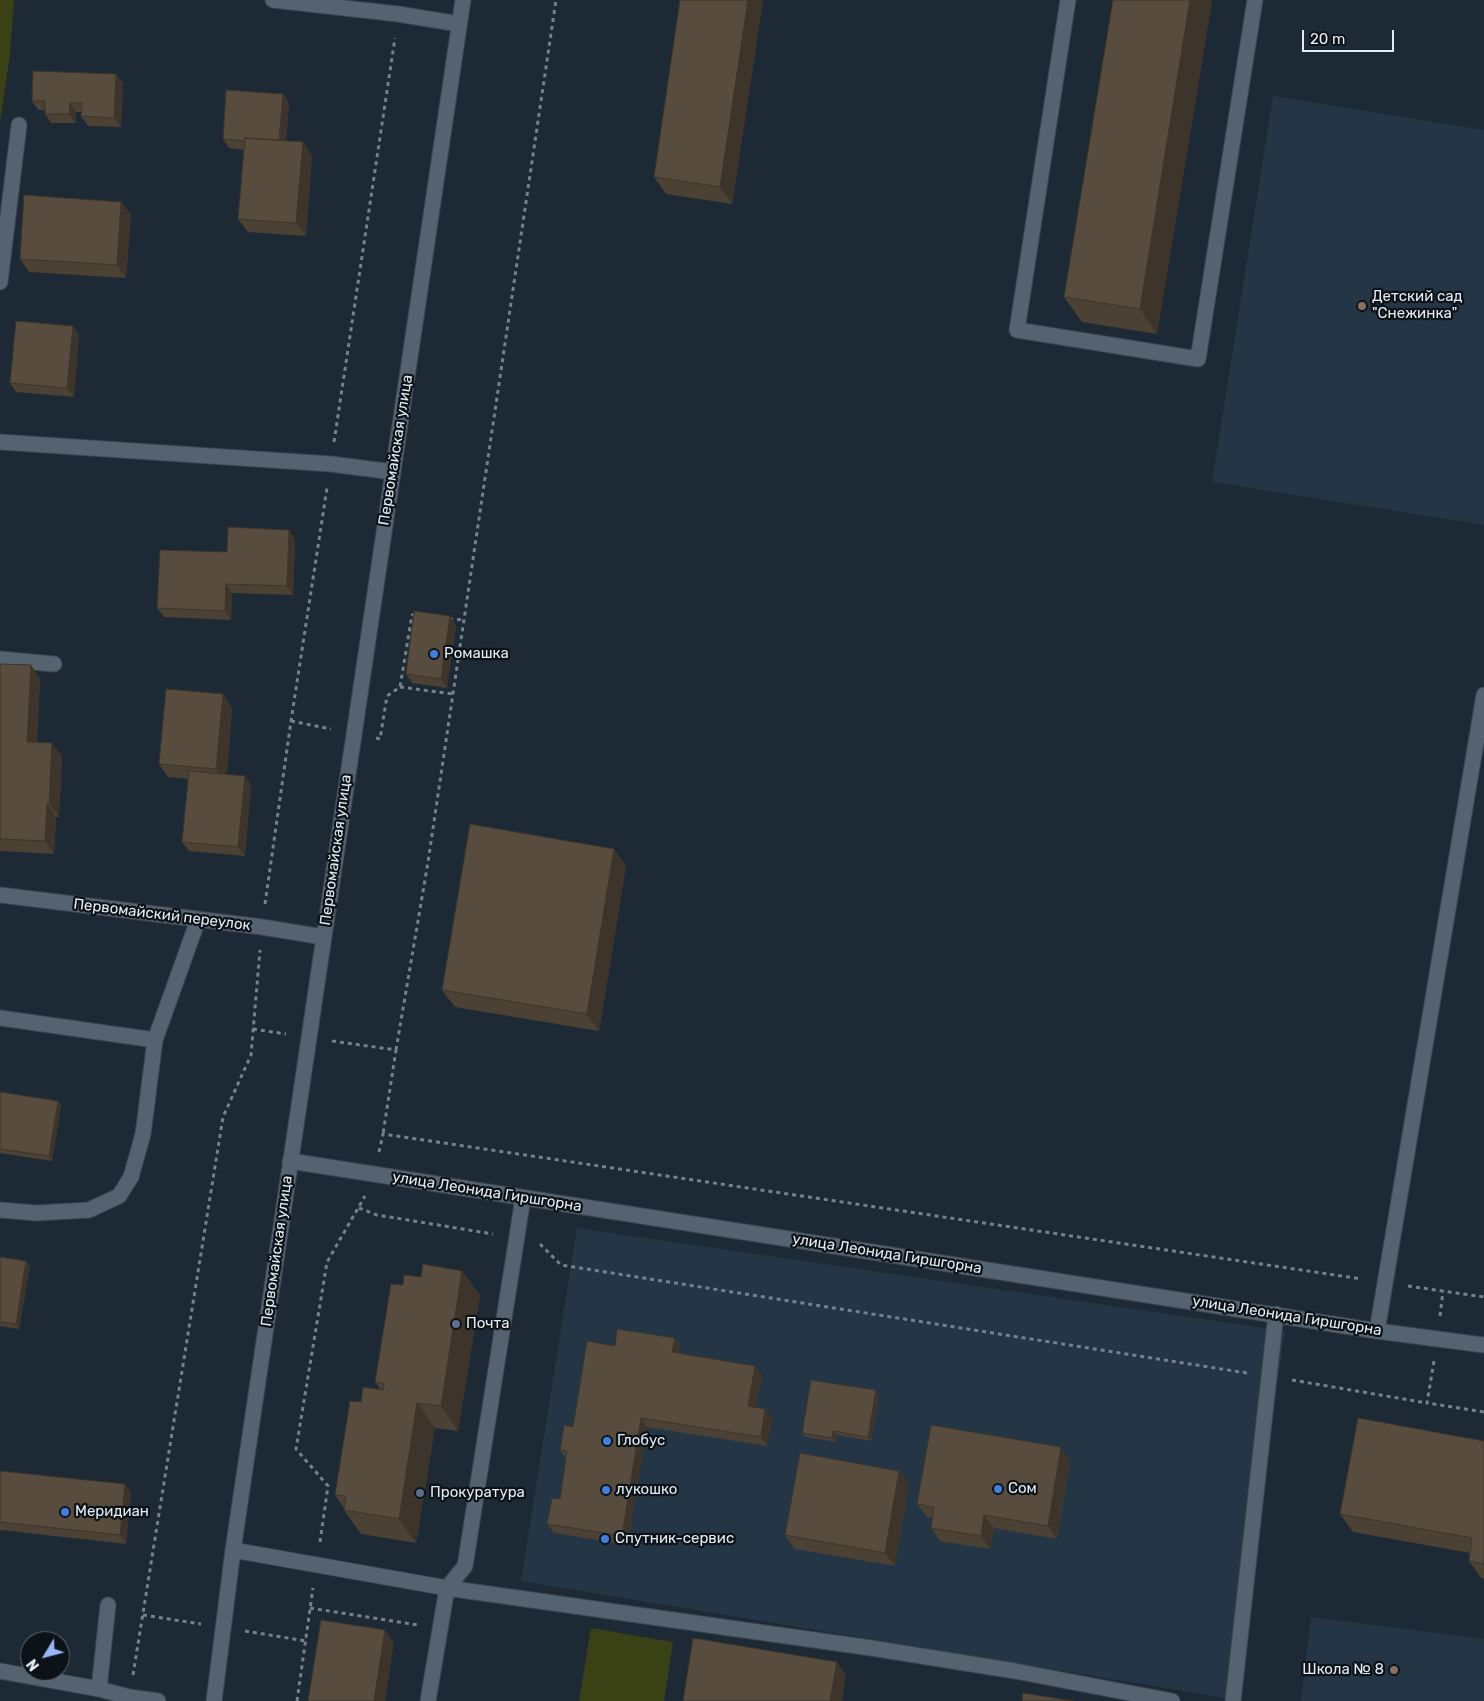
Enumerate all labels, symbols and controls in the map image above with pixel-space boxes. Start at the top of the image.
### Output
scale bar [1304,20,1396,52]
text: 20 m [1310,30,1345,48]
place label: Детский сад "Снежинка" [1372,288,1463,323]
marker: Детский сад "Снежинка" [1356,300,1368,312]
street label: Первомайская улица [375,373,417,527]
place label: Ромашка [444,645,509,663]
marker: Ромашка [428,648,440,660]
street label: Первомайская улица [316,773,356,927]
street label: Первомайский переулок [72,895,252,935]
street label: улица Леонида Гиршгорна [391,1168,583,1216]
street label: Первомайская улица [257,1174,297,1328]
street label: улица Леонида Гиршгорна [791,1230,983,1278]
street label: улица Леонида Гиршгорна [1191,1292,1383,1340]
place label: Почта [466,1315,510,1333]
marker: Почта [450,1318,462,1330]
place label: Глобус [617,1432,665,1450]
marker: Глобус [601,1435,613,1447]
place label: Сом [1008,1480,1037,1498]
place label: лукошко [616,1481,677,1499]
marker: Сом [992,1483,1004,1495]
place label: Прокуратура [430,1484,525,1502]
marker: лукошко [600,1484,612,1496]
marker: Прокуратура [414,1487,426,1499]
place label: Меридиан [75,1503,149,1521]
marker: Меридиан [59,1506,71,1518]
place label: Спутник-сервис [615,1530,734,1548]
marker: Спутник-сервис [599,1533,611,1545]
north arrow [20,1631,70,1681]
text: N [24,1656,43,1674]
place label: Школа № 8 [1302,1661,1384,1679]
marker: Школа № 8 [1388,1664,1400,1676]

